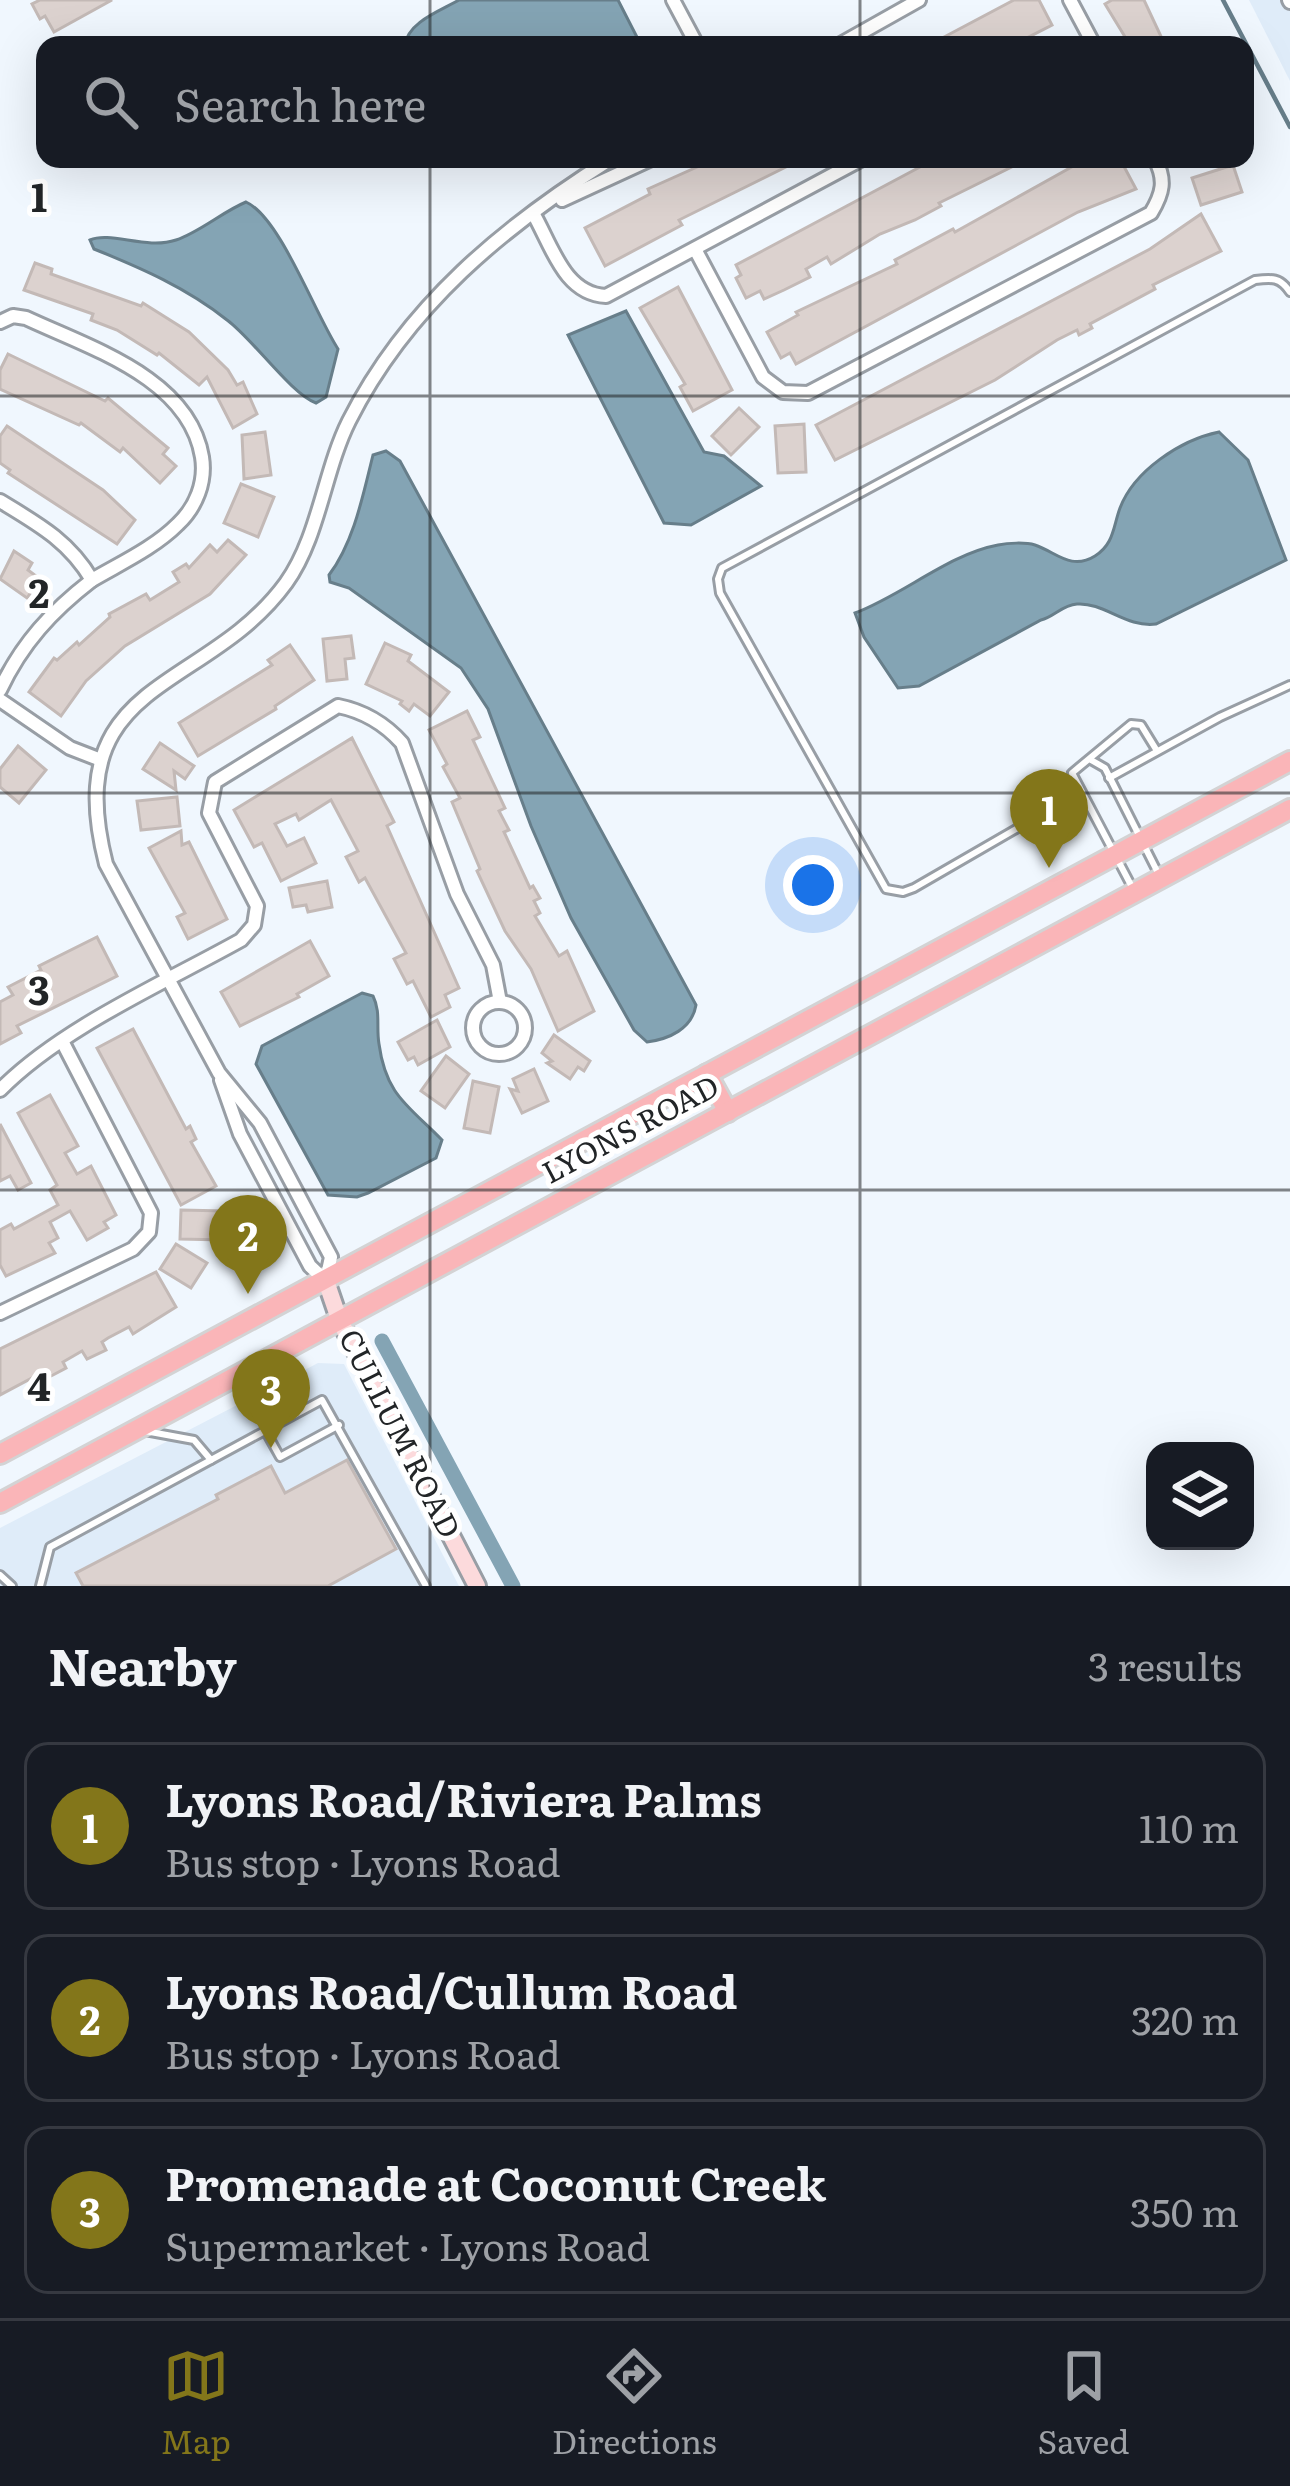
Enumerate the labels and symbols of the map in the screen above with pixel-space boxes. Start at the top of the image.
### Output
text: 1 [31,166,47,224]
text: 2 [29,562,49,620]
pin: 1 [1010,769,1088,868]
your location [783,855,843,915]
text: 3 [28,959,50,1017]
street label: LYONS ROAD [533,1062,726,1192]
pin: 2 [209,1195,287,1294]
street label: CULLUM ROAD [330,1321,473,1545]
pin: 3 [232,1349,310,1448]
text: 4 [27,1355,51,1413]

